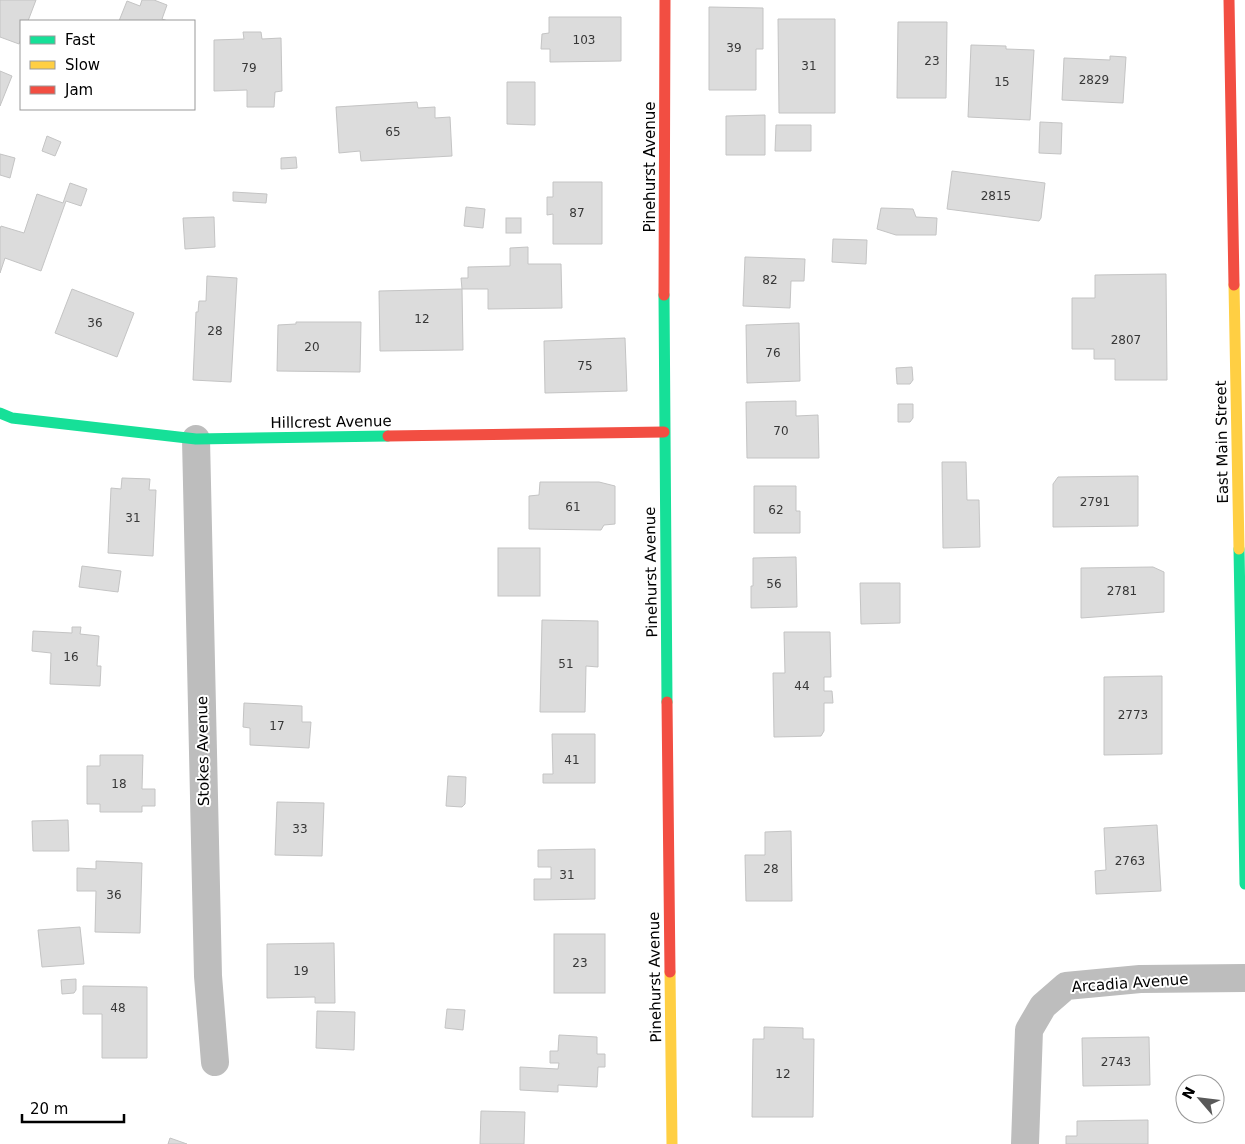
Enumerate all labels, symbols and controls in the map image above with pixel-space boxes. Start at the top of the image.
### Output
legend [20,20,195,110]
text: Fast [65,31,95,49]
house number: 103 [573,33,595,47]
house number: 39 [726,41,742,55]
house number: 23 [924,54,940,68]
text: Slow [65,56,100,74]
house number: 31 [801,59,817,73]
house number: 79 [241,61,257,75]
house number: 2829 [1079,73,1109,87]
house number: 15 [994,75,1010,89]
text: Jam [64,81,93,99]
street label: Pinehurst Avenue [641,102,659,233]
house number: 65 [385,125,401,139]
house number: 2815 [981,189,1011,203]
house number: 87 [569,206,585,220]
house number: 82 [762,273,778,287]
house number: 12 [414,312,430,326]
house number: 36 [87,316,103,330]
house number: 28 [207,324,223,338]
house number: 2807 [1111,333,1141,347]
house number: 20 [304,340,320,354]
house number: 76 [765,346,781,360]
house number: 75 [577,359,593,373]
street label: East Main Street [1212,380,1232,504]
street label: Hillcrest Avenue [270,412,392,432]
house number: 70 [773,424,789,438]
house number: 2791 [1080,495,1110,509]
house number: 61 [565,500,581,514]
house number: 62 [768,503,784,517]
street label: Pinehurst Avenue [641,506,661,638]
house number: 31 [125,511,141,525]
house number: 56 [766,577,782,591]
house number: 2781 [1107,584,1137,598]
house number: 16 [63,650,79,664]
house number: 51 [558,657,574,671]
house number: 44 [794,679,810,693]
street label: Stokes Avenue [193,696,213,806]
house number: 2773 [1118,708,1148,722]
house number: 17 [269,719,285,733]
house number: 41 [564,753,580,767]
house number: 18 [111,777,127,791]
house number: 33 [292,822,308,836]
house number: 2763 [1115,854,1145,868]
house number: 28 [763,862,779,876]
house number: 31 [559,868,575,882]
house number: 36 [106,888,122,902]
street label: Pinehurst Avenue [645,911,665,1043]
house number: 23 [572,956,588,970]
house number: 19 [293,964,309,978]
street label: Arcadia Avenue [1071,970,1189,996]
house number: 48 [110,1001,126,1015]
house number: 2743 [1101,1055,1131,1069]
house number: 12 [775,1067,791,1081]
north arrow [1175,1074,1225,1124]
text: N [1179,1084,1198,1102]
scale bar [22,1092,125,1124]
text: 20 m [30,1100,68,1118]

